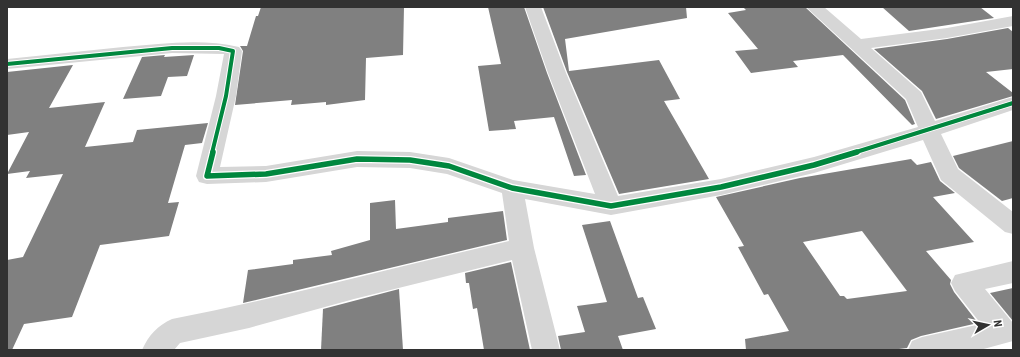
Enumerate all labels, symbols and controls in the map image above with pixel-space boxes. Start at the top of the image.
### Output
north arrow [968,305,1008,345]
text: N [990,319,1004,328]

